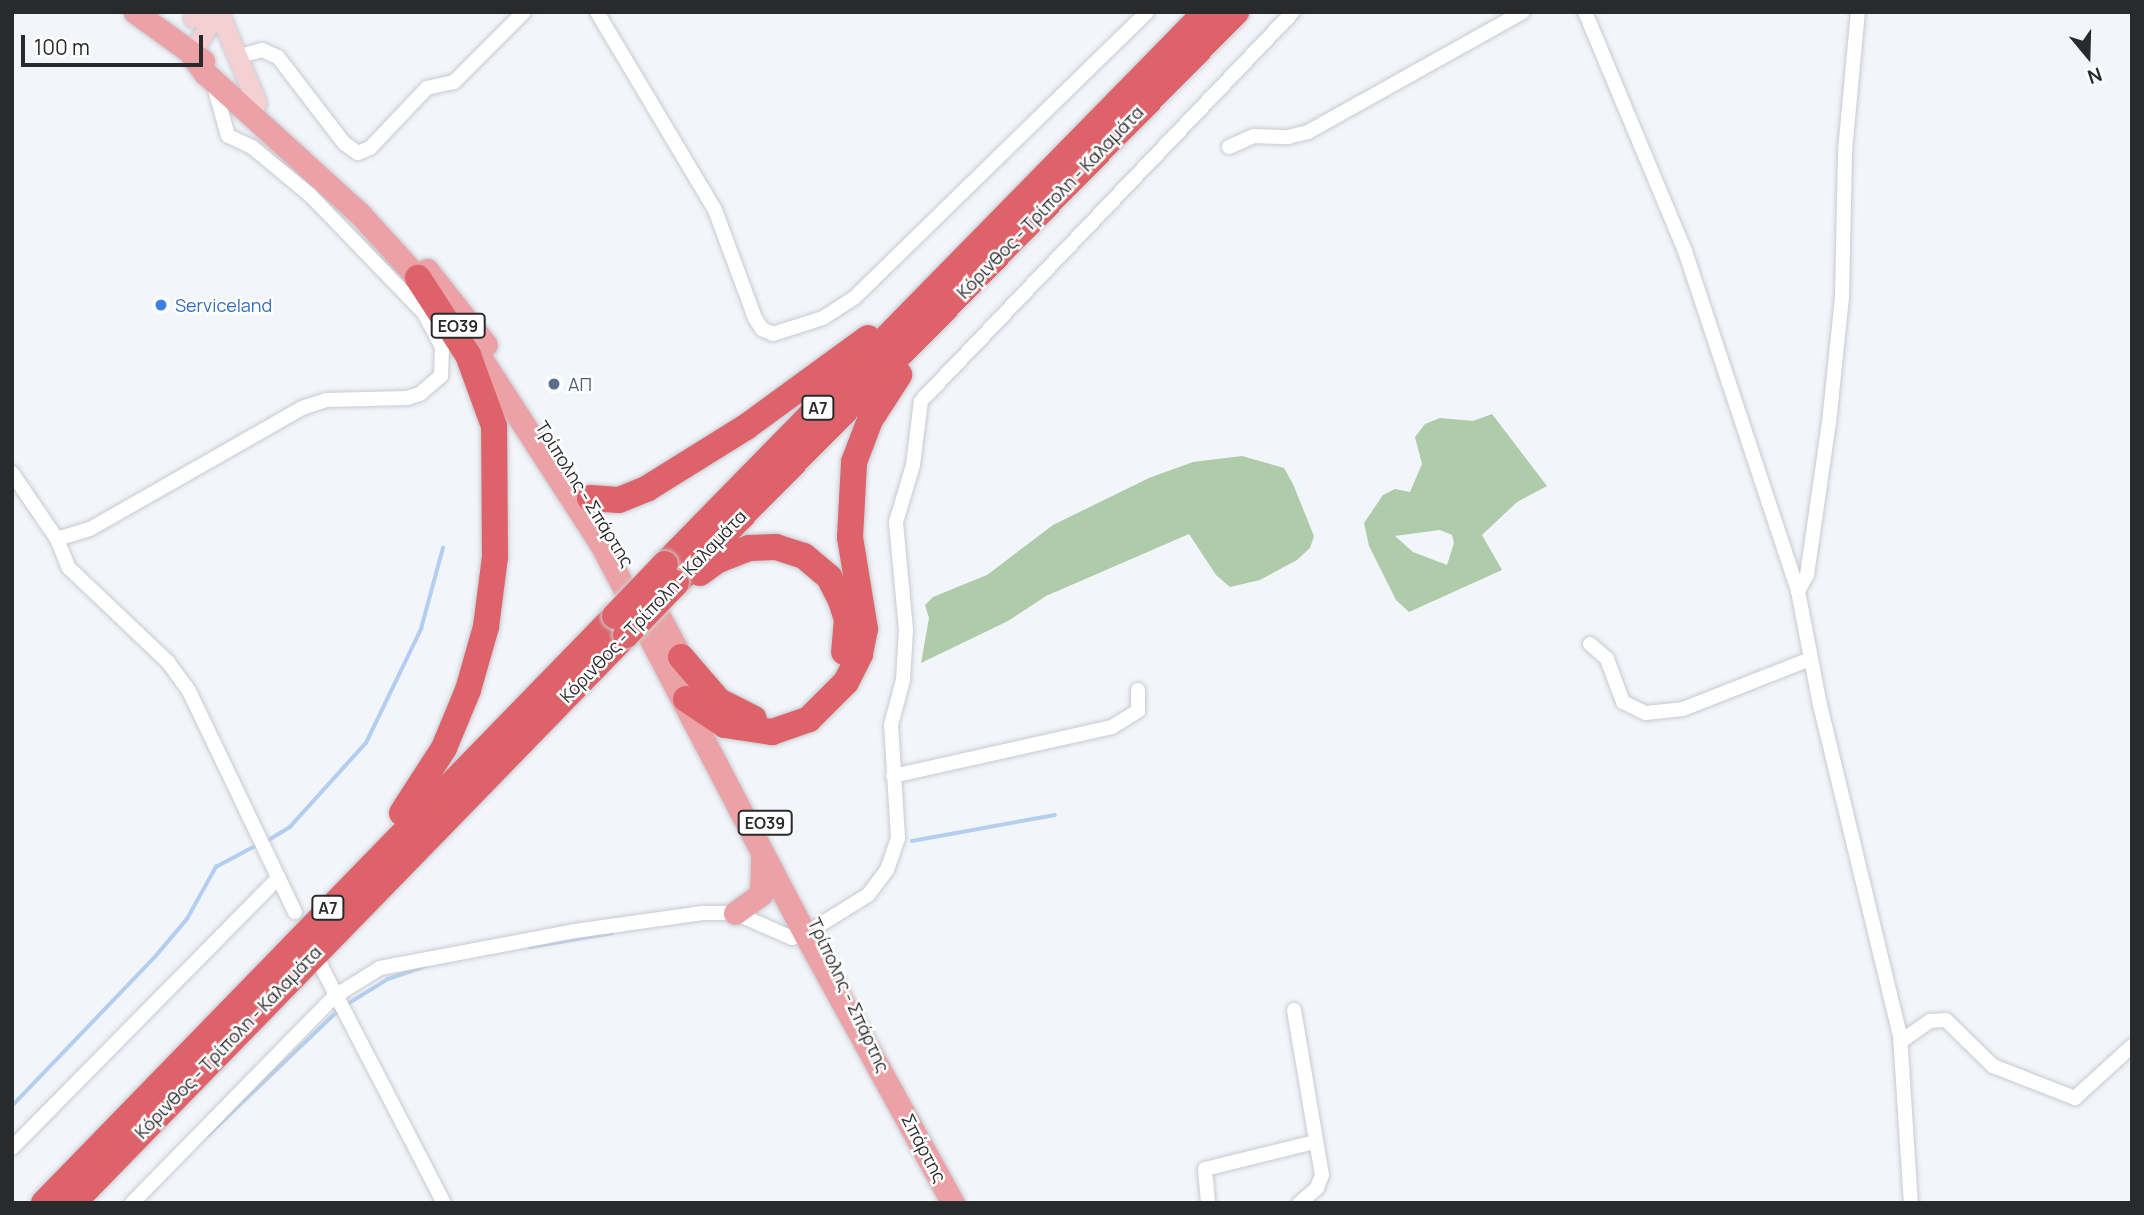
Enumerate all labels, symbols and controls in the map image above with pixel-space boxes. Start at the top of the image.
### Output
scale bar [24,21,206,65]
north arrow [2053,21,2123,91]
text: 100 m [34,33,90,61]
text: N [2084,61,2106,90]
street label: Κόρινθος - Τρίπολη - Καλαμάτα [952,101,1148,303]
place label: Serviceland [175,294,272,316]
marker: Serviceland [153,297,169,313]
road number: ΕΟ39 [430,314,486,338]
place label: ΑΠ [568,373,592,395]
marker: ΑΠ [546,376,562,392]
road number: Α7 [800,396,836,420]
street label: Τρίπολης - Σπάρτης [531,417,639,571]
street label: Κόρινθος - Τρίπολη - Καλαμάτα [555,505,751,707]
road number: ΕΟ39 [737,810,793,836]
road number: Α7 [310,896,346,920]
street label: Τρίπολης - Σπάρτης [804,914,894,1076]
street label: Κόρινθος - Τρίπολη - Καλαμάτα [130,941,326,1143]
street label: Σπάρτης [897,1110,951,1186]

